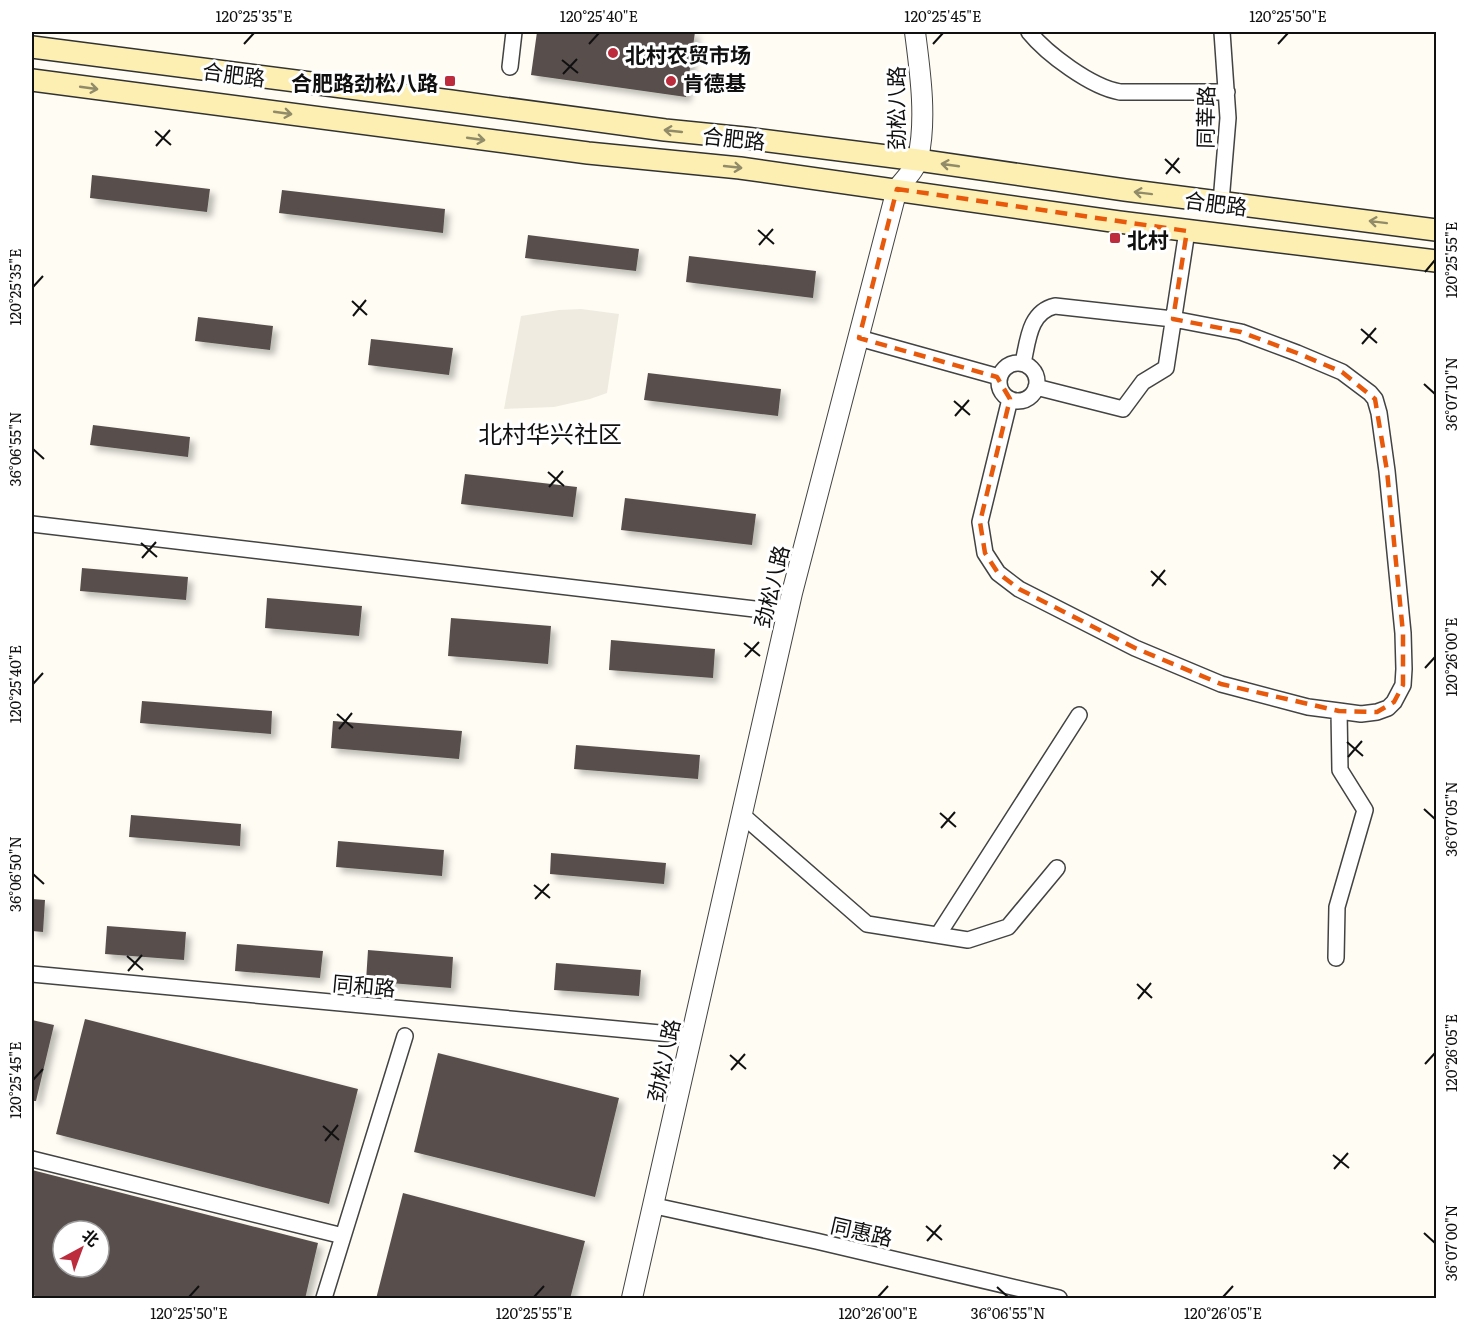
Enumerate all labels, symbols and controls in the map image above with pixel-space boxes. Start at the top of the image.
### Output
text: 120°25'35"E [215,4,293,27]
text: 120°25'40"E [560,4,638,27]
text: 120°25'45"E [904,4,982,27]
text: 120°25'50"E [1249,4,1327,27]
place label: 北村农贸市场 [625,38,751,69]
marker: 北村农贸市场 [606,46,620,60]
street label: 合肥路 [201,54,267,92]
place label: 合肥路劲松八路 [291,66,438,97]
place label: 肯德基 [683,66,746,97]
street label: 劲松八路 [879,66,910,150]
marker: 合肥路劲松八路 [443,74,457,88]
marker: 肯德基 [664,74,678,88]
one-way arrow [79,82,99,93]
street label: 同莘路 [1188,85,1220,149]
one-way arrow [272,108,292,119]
street label: 合肥路 [701,118,767,156]
one-way arrow [664,125,684,136]
one-way arrow [466,133,486,144]
one-way arrow [941,160,961,171]
one-way arrow [722,162,742,173]
street label: 合肥路 [1183,183,1249,221]
one-way arrow [1134,187,1154,198]
one-way arrow [1369,217,1389,228]
text: 120°25'55"E [1439,222,1462,298]
place label: 北村 [1127,223,1169,254]
marker: 北村 [1108,231,1122,245]
text: 120°25'35"E [3,248,26,326]
text: 36°07'10"N [1439,357,1462,431]
text: 36°06'55"N [3,412,26,486]
district label: 北村华兴社区 [478,415,622,450]
street label: 劲松八路 [745,541,795,631]
text: 120°26'00"E [1439,617,1462,697]
text: 120°25'40"E [3,645,26,723]
text: 36°07'05"N [1439,781,1462,857]
text: 36°06'50"N [3,836,26,912]
street label: 同和路 [331,966,397,1002]
text: 120°26'05"E [1439,1014,1462,1092]
street label: 劲松八路 [638,1016,686,1104]
text: 120°25'45"E [3,1041,26,1119]
text: 36°07'00"N [1439,1205,1462,1281]
street label: 同惠路 [828,1208,896,1252]
north arrow [51,1219,111,1279]
text: 北 [78,1223,105,1251]
text: 120°25'50"E [150,1301,228,1324]
text: 120°25'55"E [496,1301,572,1324]
text: 120°26'00"E [838,1301,918,1324]
text: 36°06'55"N [971,1301,1045,1324]
text: 120°26'05"E [1184,1301,1262,1324]

